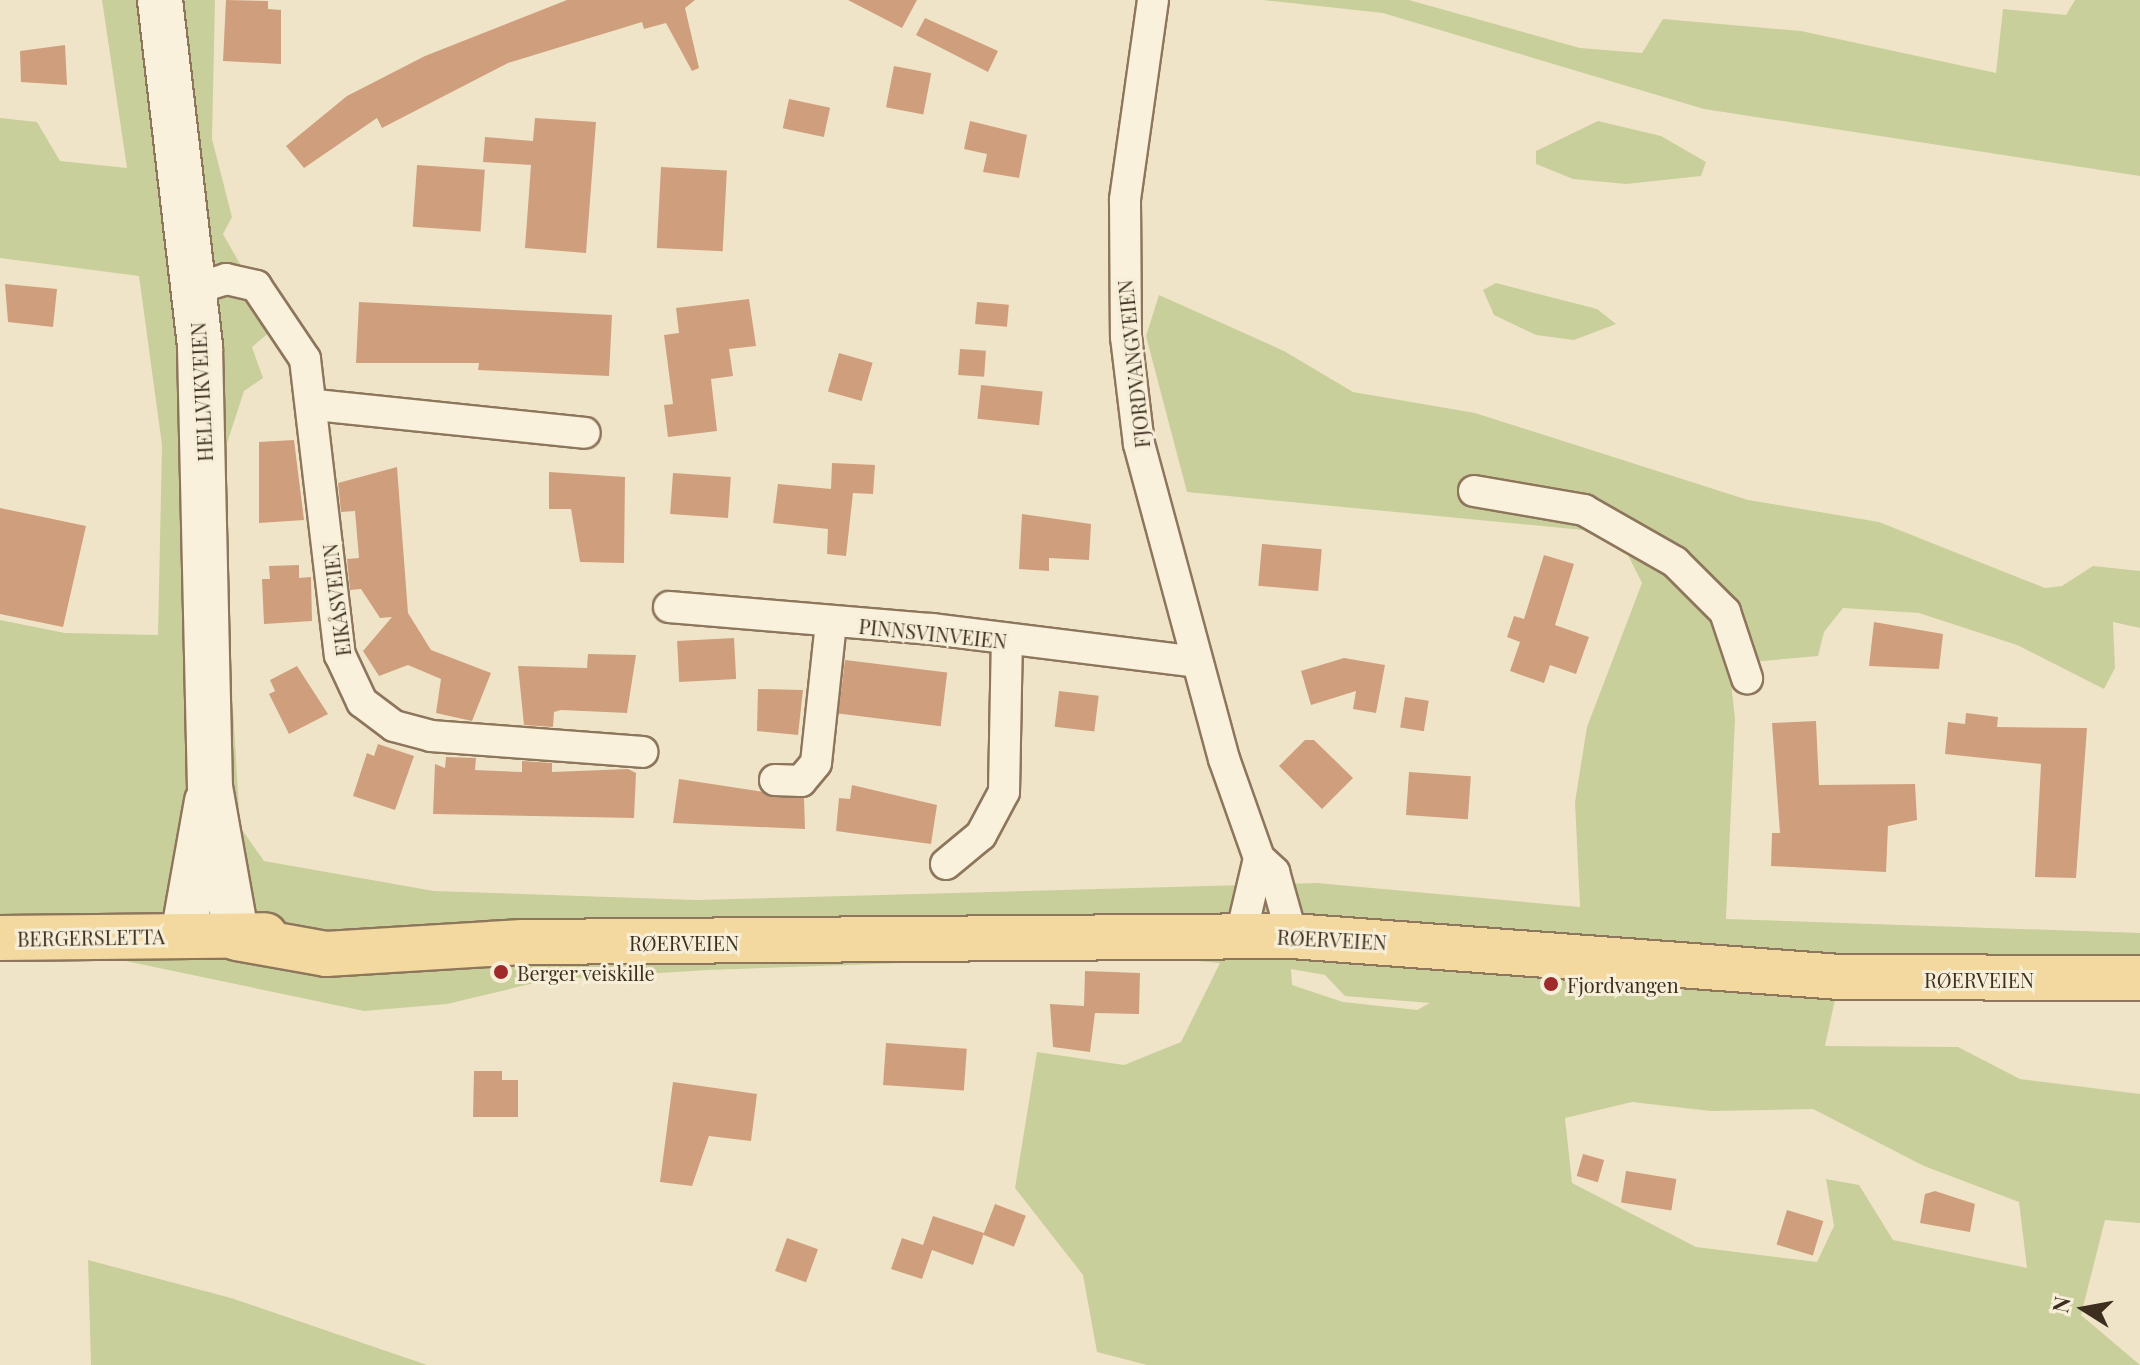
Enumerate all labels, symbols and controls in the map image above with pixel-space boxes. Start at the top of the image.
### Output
street label: FJORDVANGVEIEN [1112,279,1154,449]
street label: HELLVIKVEIEN [185,322,217,462]
street label: EIKÅSVEIEN [317,542,355,658]
street label: PINNSVINVEIEN [858,613,1008,653]
street label: BERGERSLETTA [17,924,165,950]
street label: RØERVEIEN [1276,924,1388,954]
street label: RØERVEIEN [629,930,739,954]
place label: Berger veiskille [517,960,656,984]
marker: Berger veiskille [492,963,510,981]
street label: RØERVEIEN [1924,967,2034,991]
place label: Fjordvangen [1567,972,1679,996]
marker: Fjordvangen [1542,975,1560,993]
north arrow [2044,1269,2124,1349]
text: N [2044,1294,2077,1315]

